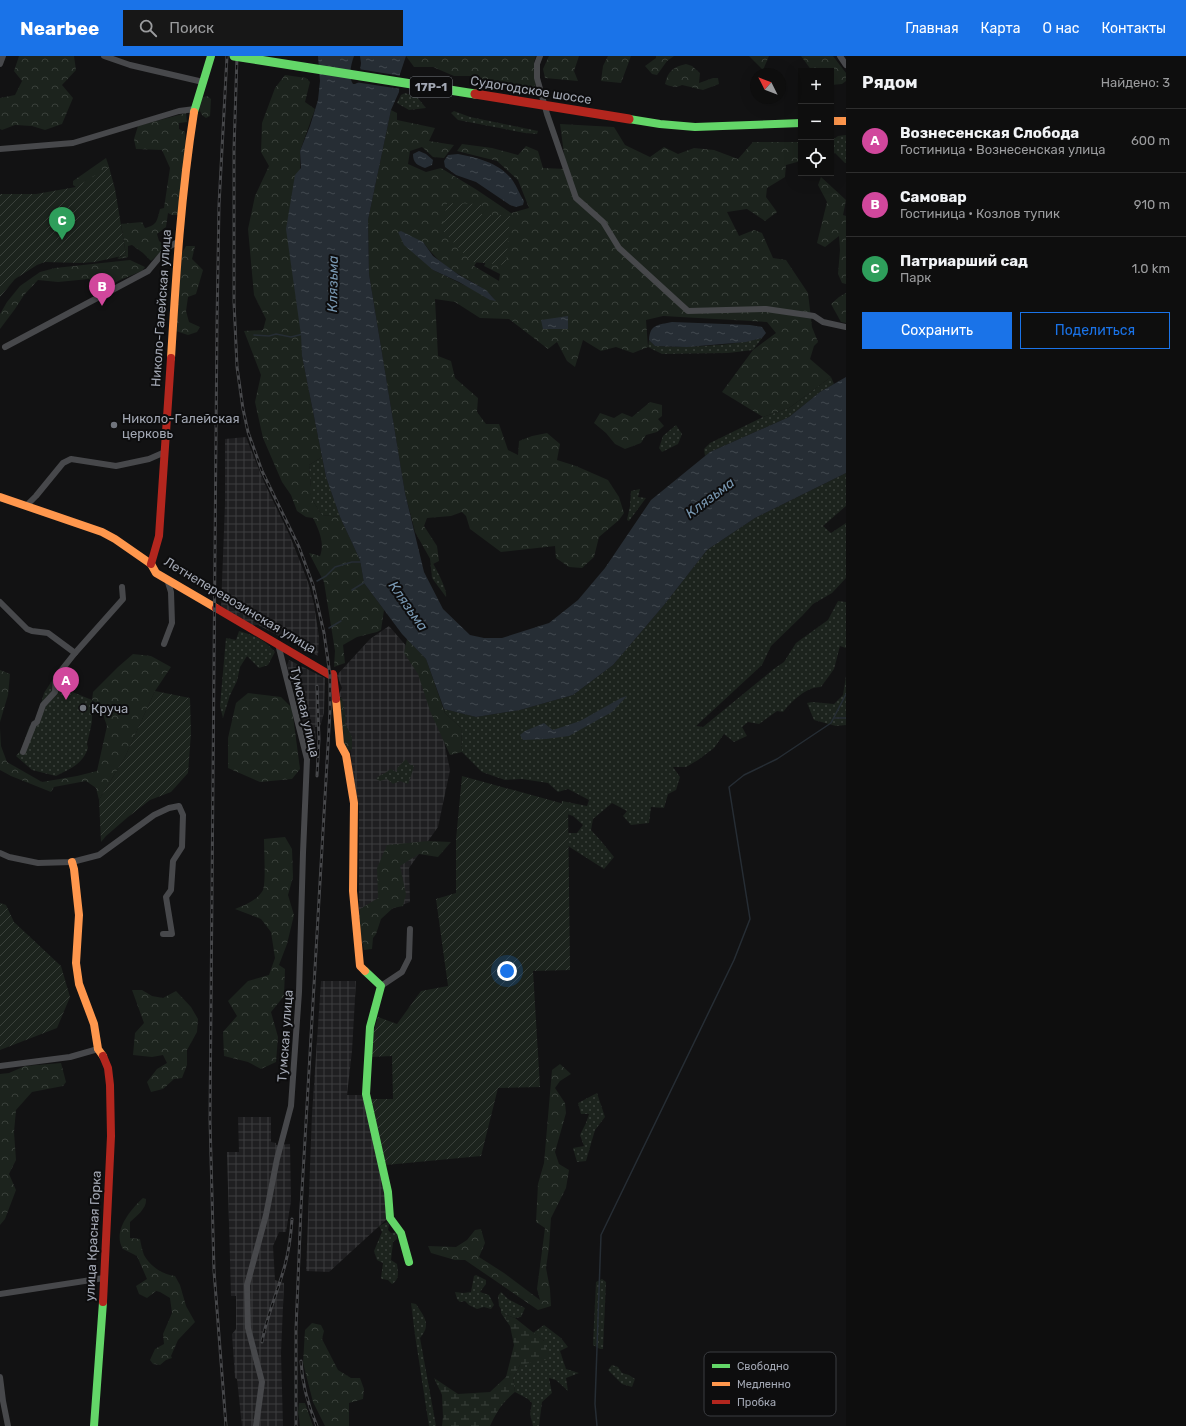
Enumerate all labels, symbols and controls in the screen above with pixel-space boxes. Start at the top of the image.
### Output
search box [123,10,403,46]
text: Nearbee [20,17,99,40]
icon: search [137,17,159,39]
text: Поиск [169,19,214,37]
text: Главная [905,20,959,37]
text: Карта [981,20,1021,37]
text: О нас [1043,20,1079,37]
text: Контакты [1101,20,1166,37]
north arrow [750,68,786,104]
map controls [798,68,834,176]
button: + [798,68,834,104]
text: Рядом [862,72,918,92]
street label: Судогодское шоссе [469,73,593,107]
text: Найдено: 3 [1101,75,1170,90]
road number: 17Р-1 [410,77,452,97]
button: − [798,104,834,140]
text: Вознесенская Слобода [900,124,1079,142]
text: A [870,133,880,148]
text: 600 m [1131,133,1170,148]
button: locate [798,140,834,176]
text: Гостиница · Вознесенская улица [900,142,1105,157]
text: Самовар [900,188,967,206]
text: B [870,197,880,212]
text: 910 m [1134,197,1170,212]
text: Гостиница · Козлов тупик [900,206,1060,221]
pin: C [49,207,75,240]
street label: Николо-Галейская улица [148,229,174,387]
text: Патриарший сад [900,252,1028,270]
water label: Клязьма [324,255,342,313]
text: C [870,261,880,276]
text: 1.0 km [1132,261,1170,276]
text: Парк [900,270,931,285]
pin: B [89,273,115,306]
button: Сохранить [862,312,1012,349]
button: Поделиться [1020,312,1170,349]
place label: Николо-Галейская церковь [122,411,240,441]
marker: Николо-Галейская церковь [109,420,119,430]
water label: Клязьма [682,474,738,522]
street label: Летнеперевозинская улица [161,554,319,656]
water label: Клязьма [385,578,431,634]
street label: Тумская улица [287,665,323,759]
pin: A [53,667,79,700]
place label: Круча [91,701,128,716]
marker: Круча [78,703,88,713]
your location [497,961,517,981]
street label: Тумская улица [274,989,296,1083]
street label: улица Красная Горка [82,1170,104,1302]
legend [704,1352,836,1416]
text: Свободно [737,1360,789,1373]
text: Медленно [737,1378,791,1391]
text: Пробка [737,1396,776,1409]

